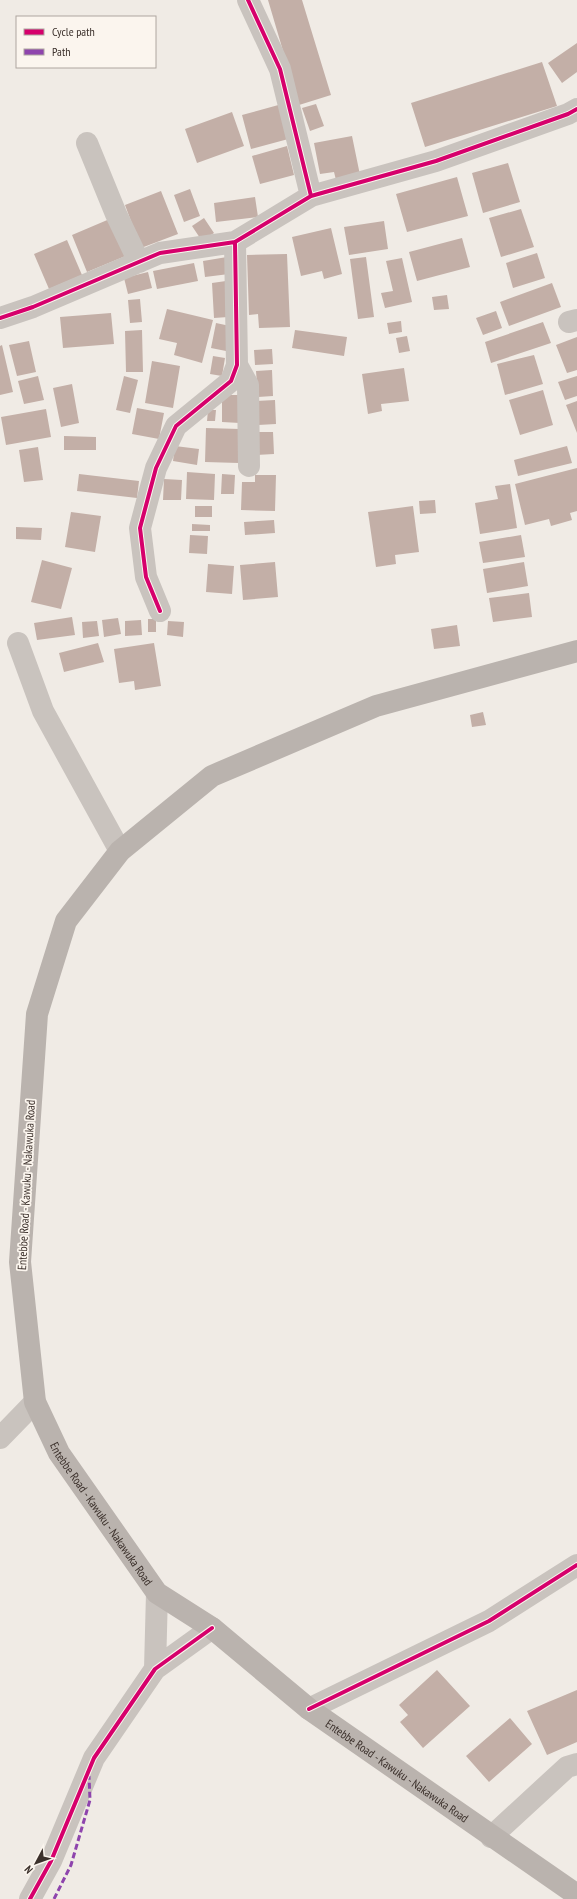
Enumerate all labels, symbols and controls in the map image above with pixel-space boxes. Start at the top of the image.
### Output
legend [16,16,156,68]
text: Cycle path [52,24,95,39]
text: Path [52,44,70,59]
street label: Entebbe Road - Kawuku - Nakawuka Road [14,1100,38,1270]
street label: Entebbe Road - Kawuku - Nakawuka Road [47,1440,157,1588]
street label: Entebbe Road - Kawuku - Nakawuka Road [323,1716,472,1825]
north arrow [16,1843,56,1883]
text: N [21,1863,36,1876]

